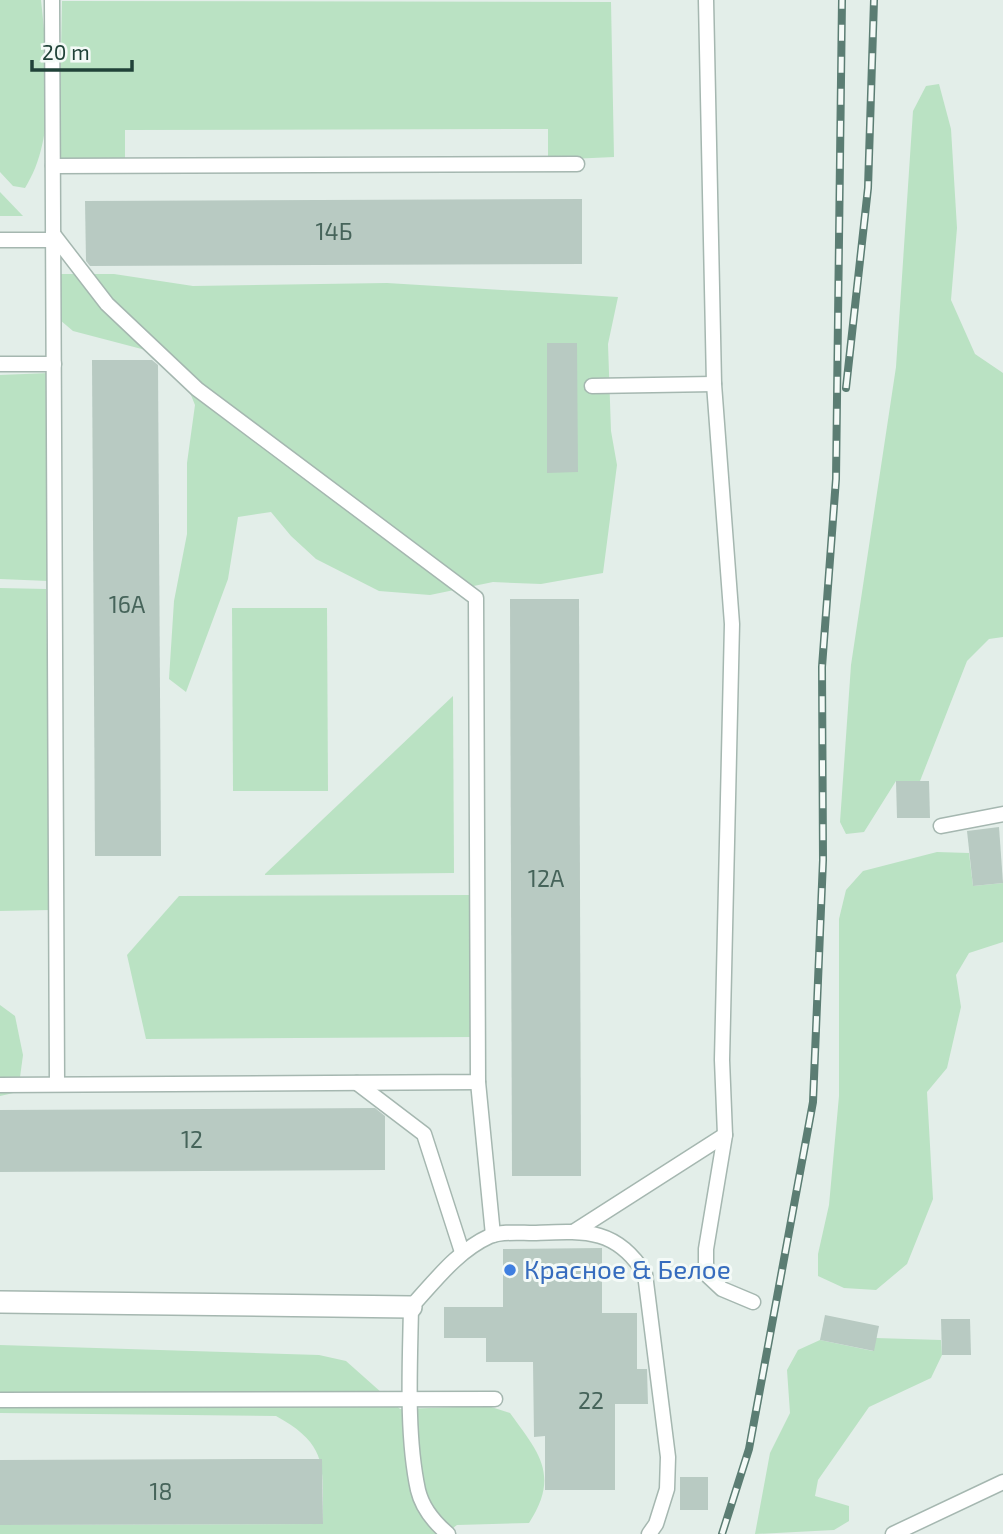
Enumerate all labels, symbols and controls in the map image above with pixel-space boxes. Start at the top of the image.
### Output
scale bar [32,28,131,72]
text: 20 m [42,39,90,64]
house number: 14Б [315,217,353,245]
house number: 16А [109,590,146,618]
house number: 12А [528,864,565,892]
house number: 12 [181,1125,203,1153]
place label: Красное & Белое [524,1253,731,1284]
marker: Красное & Белое [502,1262,518,1278]
house number: 22 [578,1386,604,1414]
house number: 18 [149,1477,173,1505]

